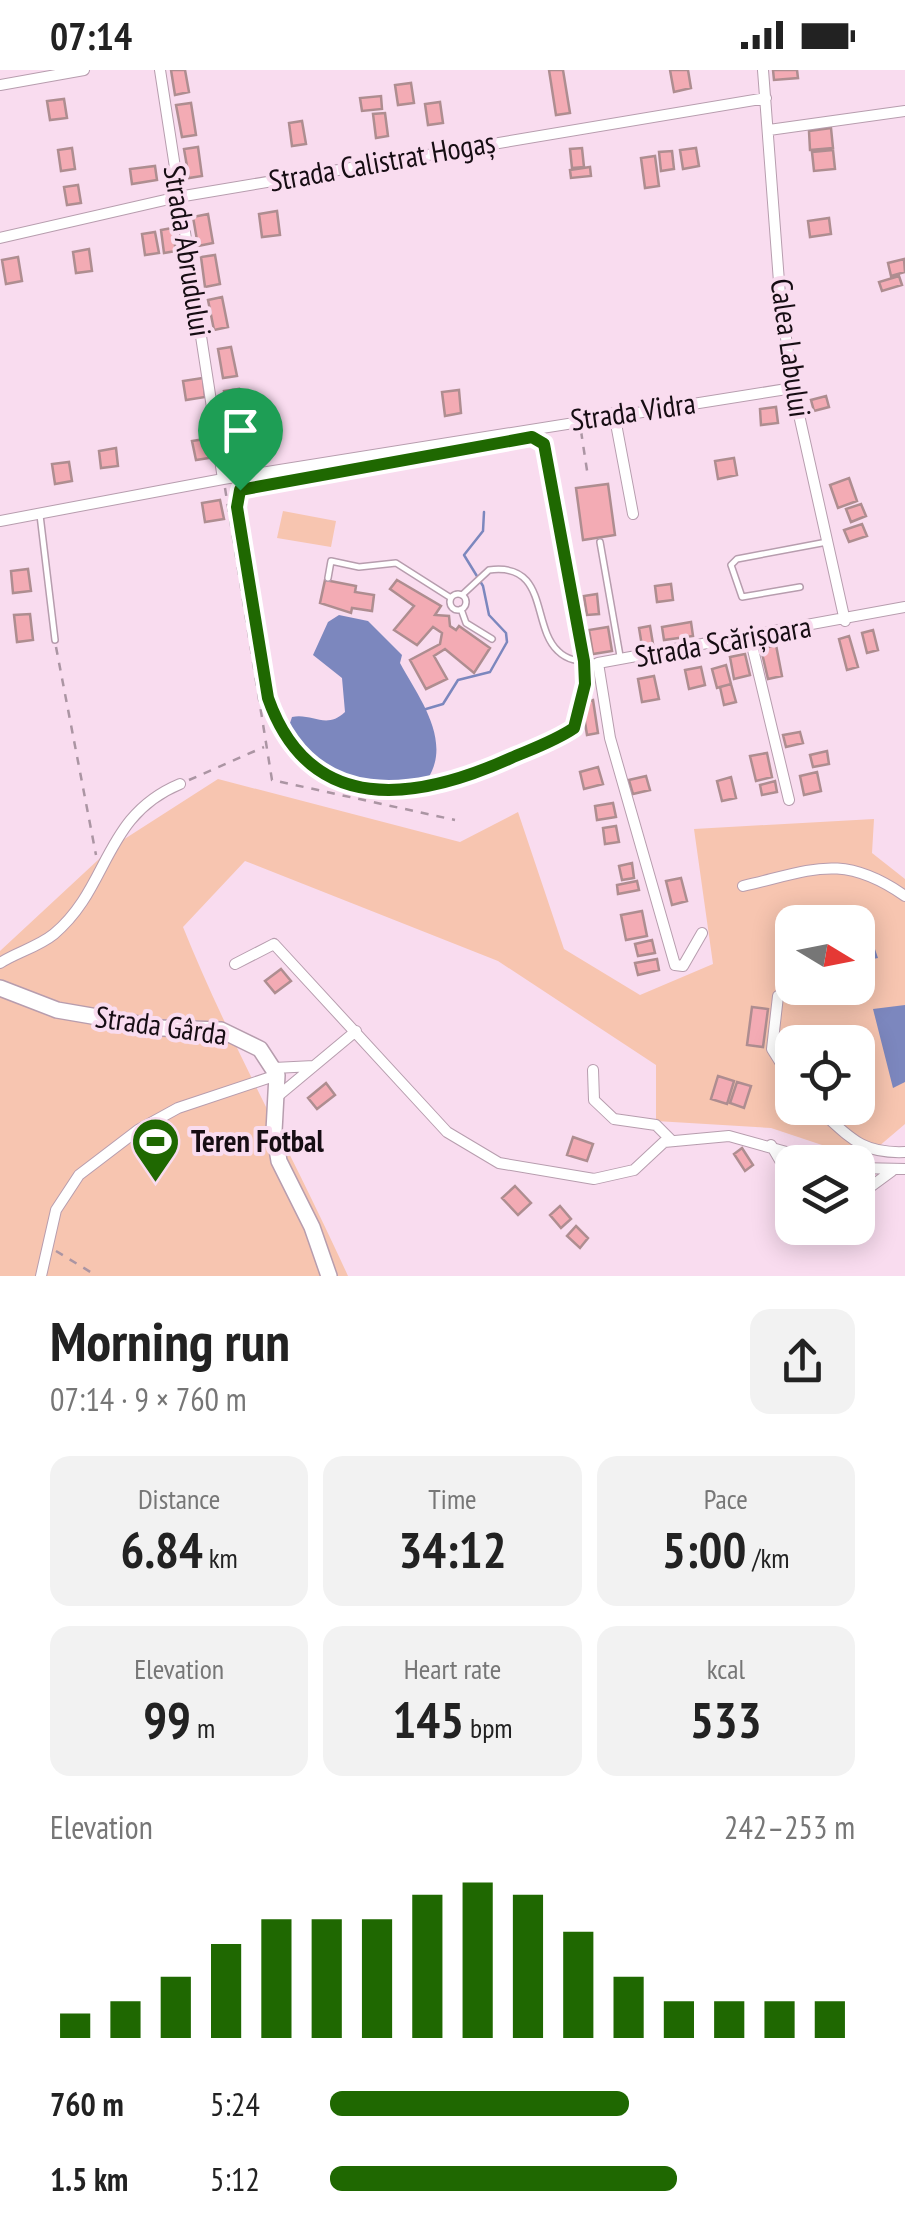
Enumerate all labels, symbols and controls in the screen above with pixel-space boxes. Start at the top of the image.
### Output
text: 07:14 [50,11,132,60]
street label: Strada Calistrat Hogaș [266,121,498,200]
street label: Strada Abrudului [156,162,221,339]
street label: Calea Labului [762,276,821,420]
street label: Strada Vidra [568,382,698,439]
pin [198,388,283,491]
icon: arrive [213,403,268,458]
street label: Strada Scărișoara [632,606,814,675]
north arrow [775,905,875,1005]
map controls [775,905,875,1245]
street label: Strada Gârda [93,996,230,1053]
button: locate [775,1025,875,1125]
sports icon: Teren Fotbal [130,1116,182,1184]
place label: Teren Fotbal [191,1121,324,1160]
button: layers [775,1145,875,1245]
text: Morning run [50,1305,290,1376]
button: share [750,1309,855,1414]
text: 07:14 · 9 × 760 m [50,1378,247,1420]
text: Distance [138,1480,220,1517]
text: Time [428,1480,477,1517]
text: Pace [704,1480,748,1517]
text: 6.84 [120,1517,203,1582]
text: 34:12 [398,1517,507,1582]
text: 5:00 [662,1517,746,1582]
text: km [203,1539,238,1576]
text: /km [746,1539,790,1576]
text: Elevation [134,1650,224,1687]
text: Heart rate [404,1650,501,1687]
text: kcal [707,1650,745,1687]
text: 99 [143,1687,191,1752]
text: 145 [392,1687,464,1752]
text: 533 [690,1687,762,1752]
text: m [191,1709,215,1746]
text: bpm [464,1709,513,1746]
text: Elevation [50,1806,153,1848]
text: 242–253 m [724,1806,855,1848]
text: 760 m [50,2083,124,2125]
text: 5:24 [210,2083,260,2125]
text: 1.5 km [50,2158,128,2200]
text: 5:12 [210,2158,260,2200]

